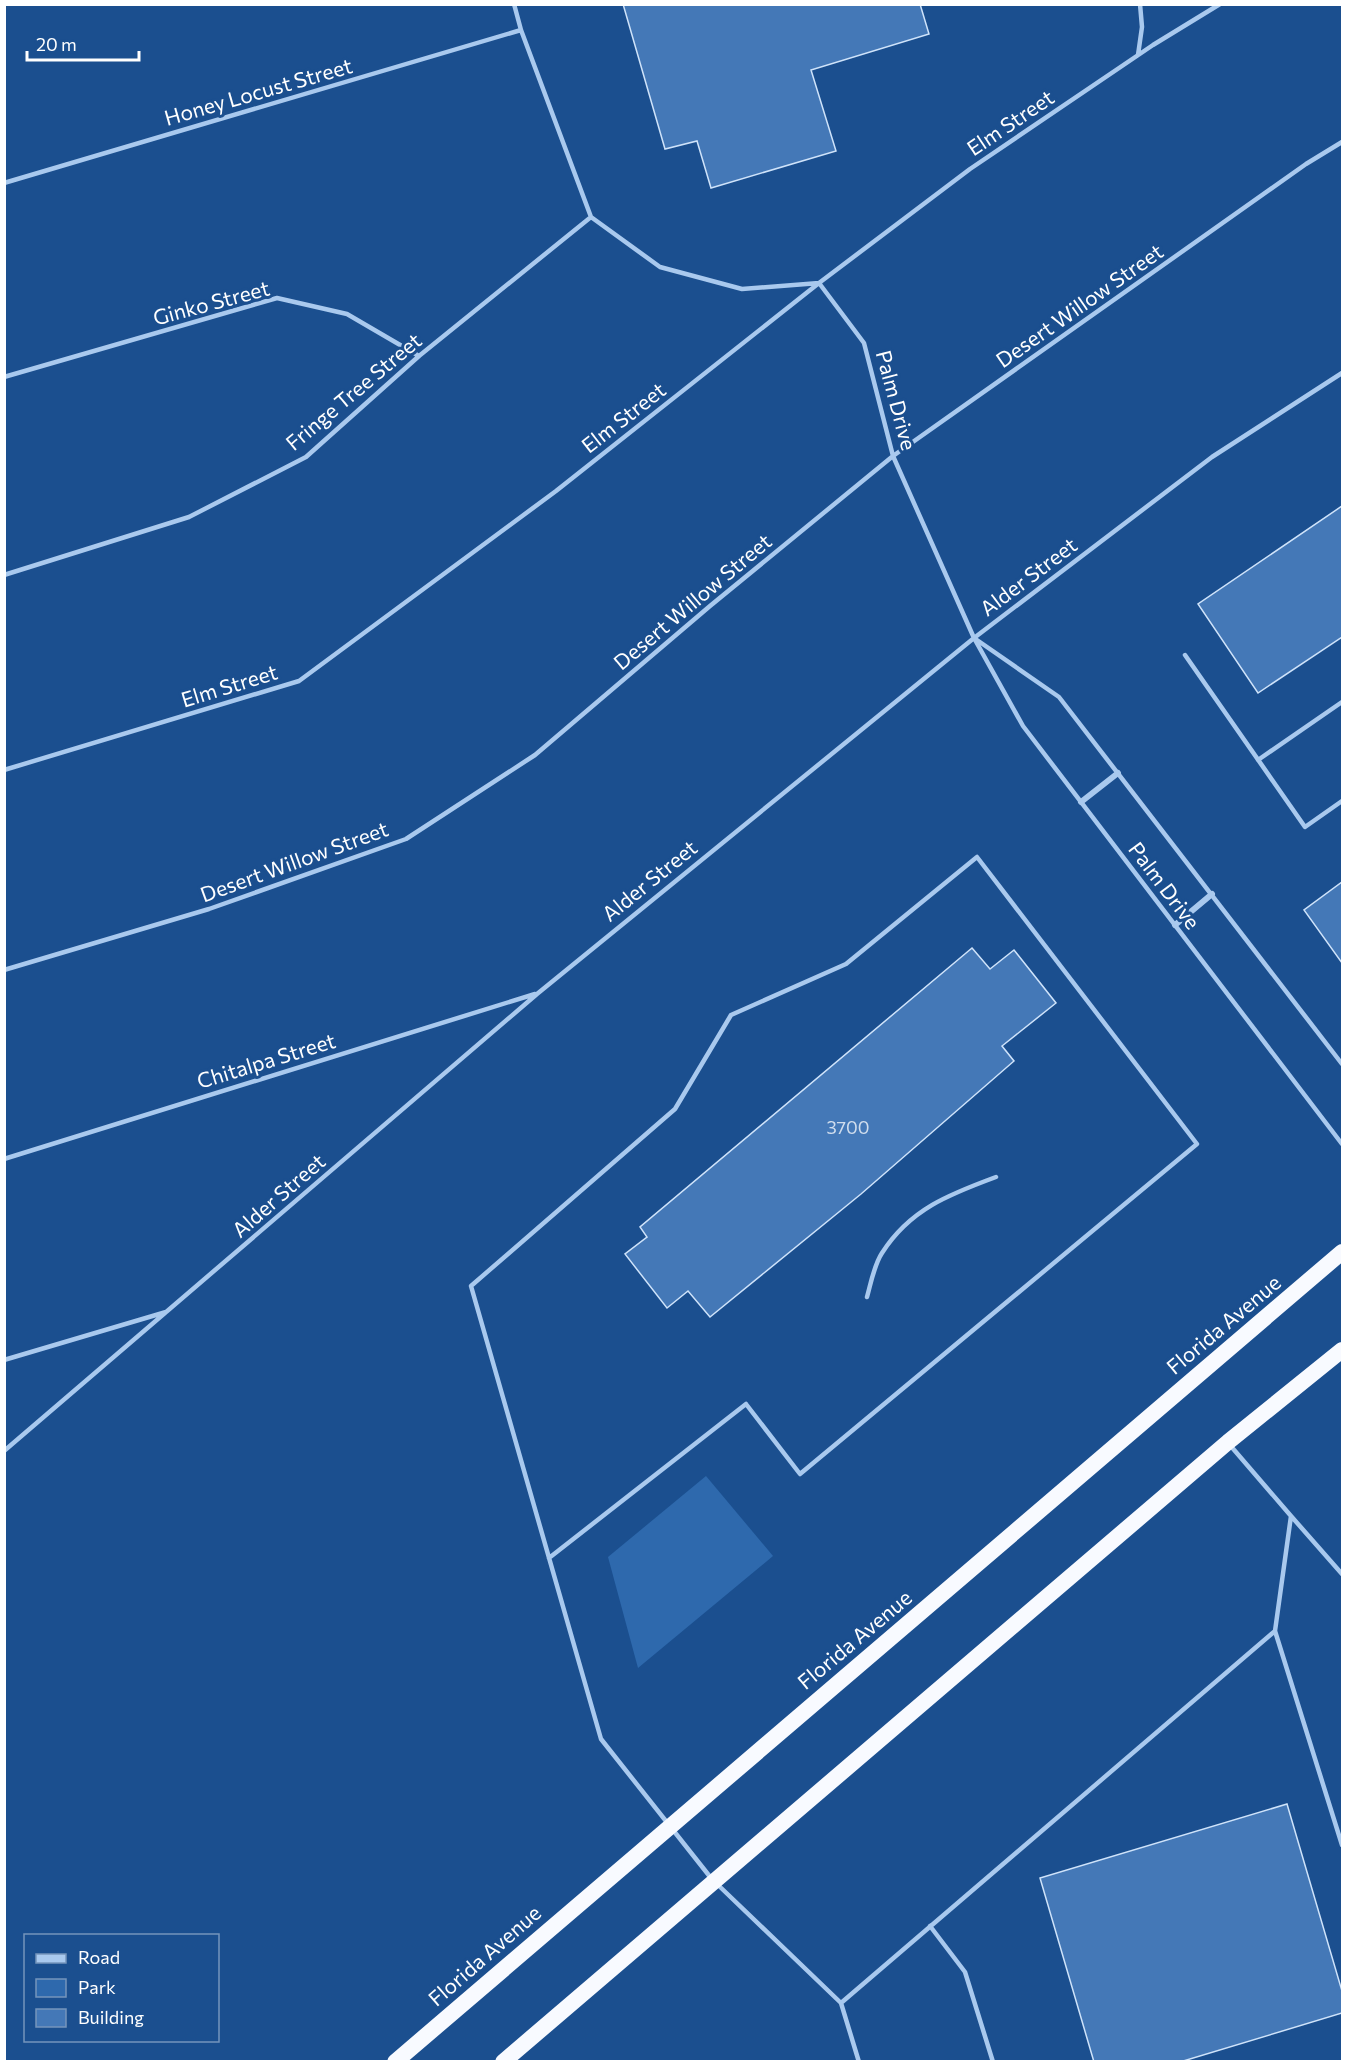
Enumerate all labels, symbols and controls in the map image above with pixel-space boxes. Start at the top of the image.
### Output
scale bar [27,24,140,62]
text: 20 m [36,33,77,55]
street label: Honey Locust Street [161,52,355,130]
street label: Elm Street [962,84,1058,160]
street label: Desert Willow Street [991,238,1167,372]
street label: Ginko Street [150,274,272,330]
street label: Fringe Tree Street [280,327,426,455]
street label: Palm Drive [872,347,922,453]
street label: Elm Street [576,377,670,457]
street label: Desert Willow Street [608,528,776,674]
street label: Alder Street [975,531,1081,621]
street label: Elm Street [178,659,280,711]
street label: Desert Willow Street [197,815,391,907]
street label: Alder Street [597,834,701,926]
street label: Palm Drive [1124,837,1206,933]
street label: Chitalpa Street [194,1027,338,1093]
house number: 3700 [826,1116,870,1138]
street label: Alder Street [226,1148,330,1242]
street label: Florida Avenue [1161,1269,1285,1379]
street label: Florida Avenue [792,1584,916,1694]
street label: Florida Avenue [423,1899,545,2011]
legend [24,1934,219,2042]
text: Road [78,1946,120,1968]
text: Park [78,1976,116,1998]
text: Building [78,2006,144,2028]

